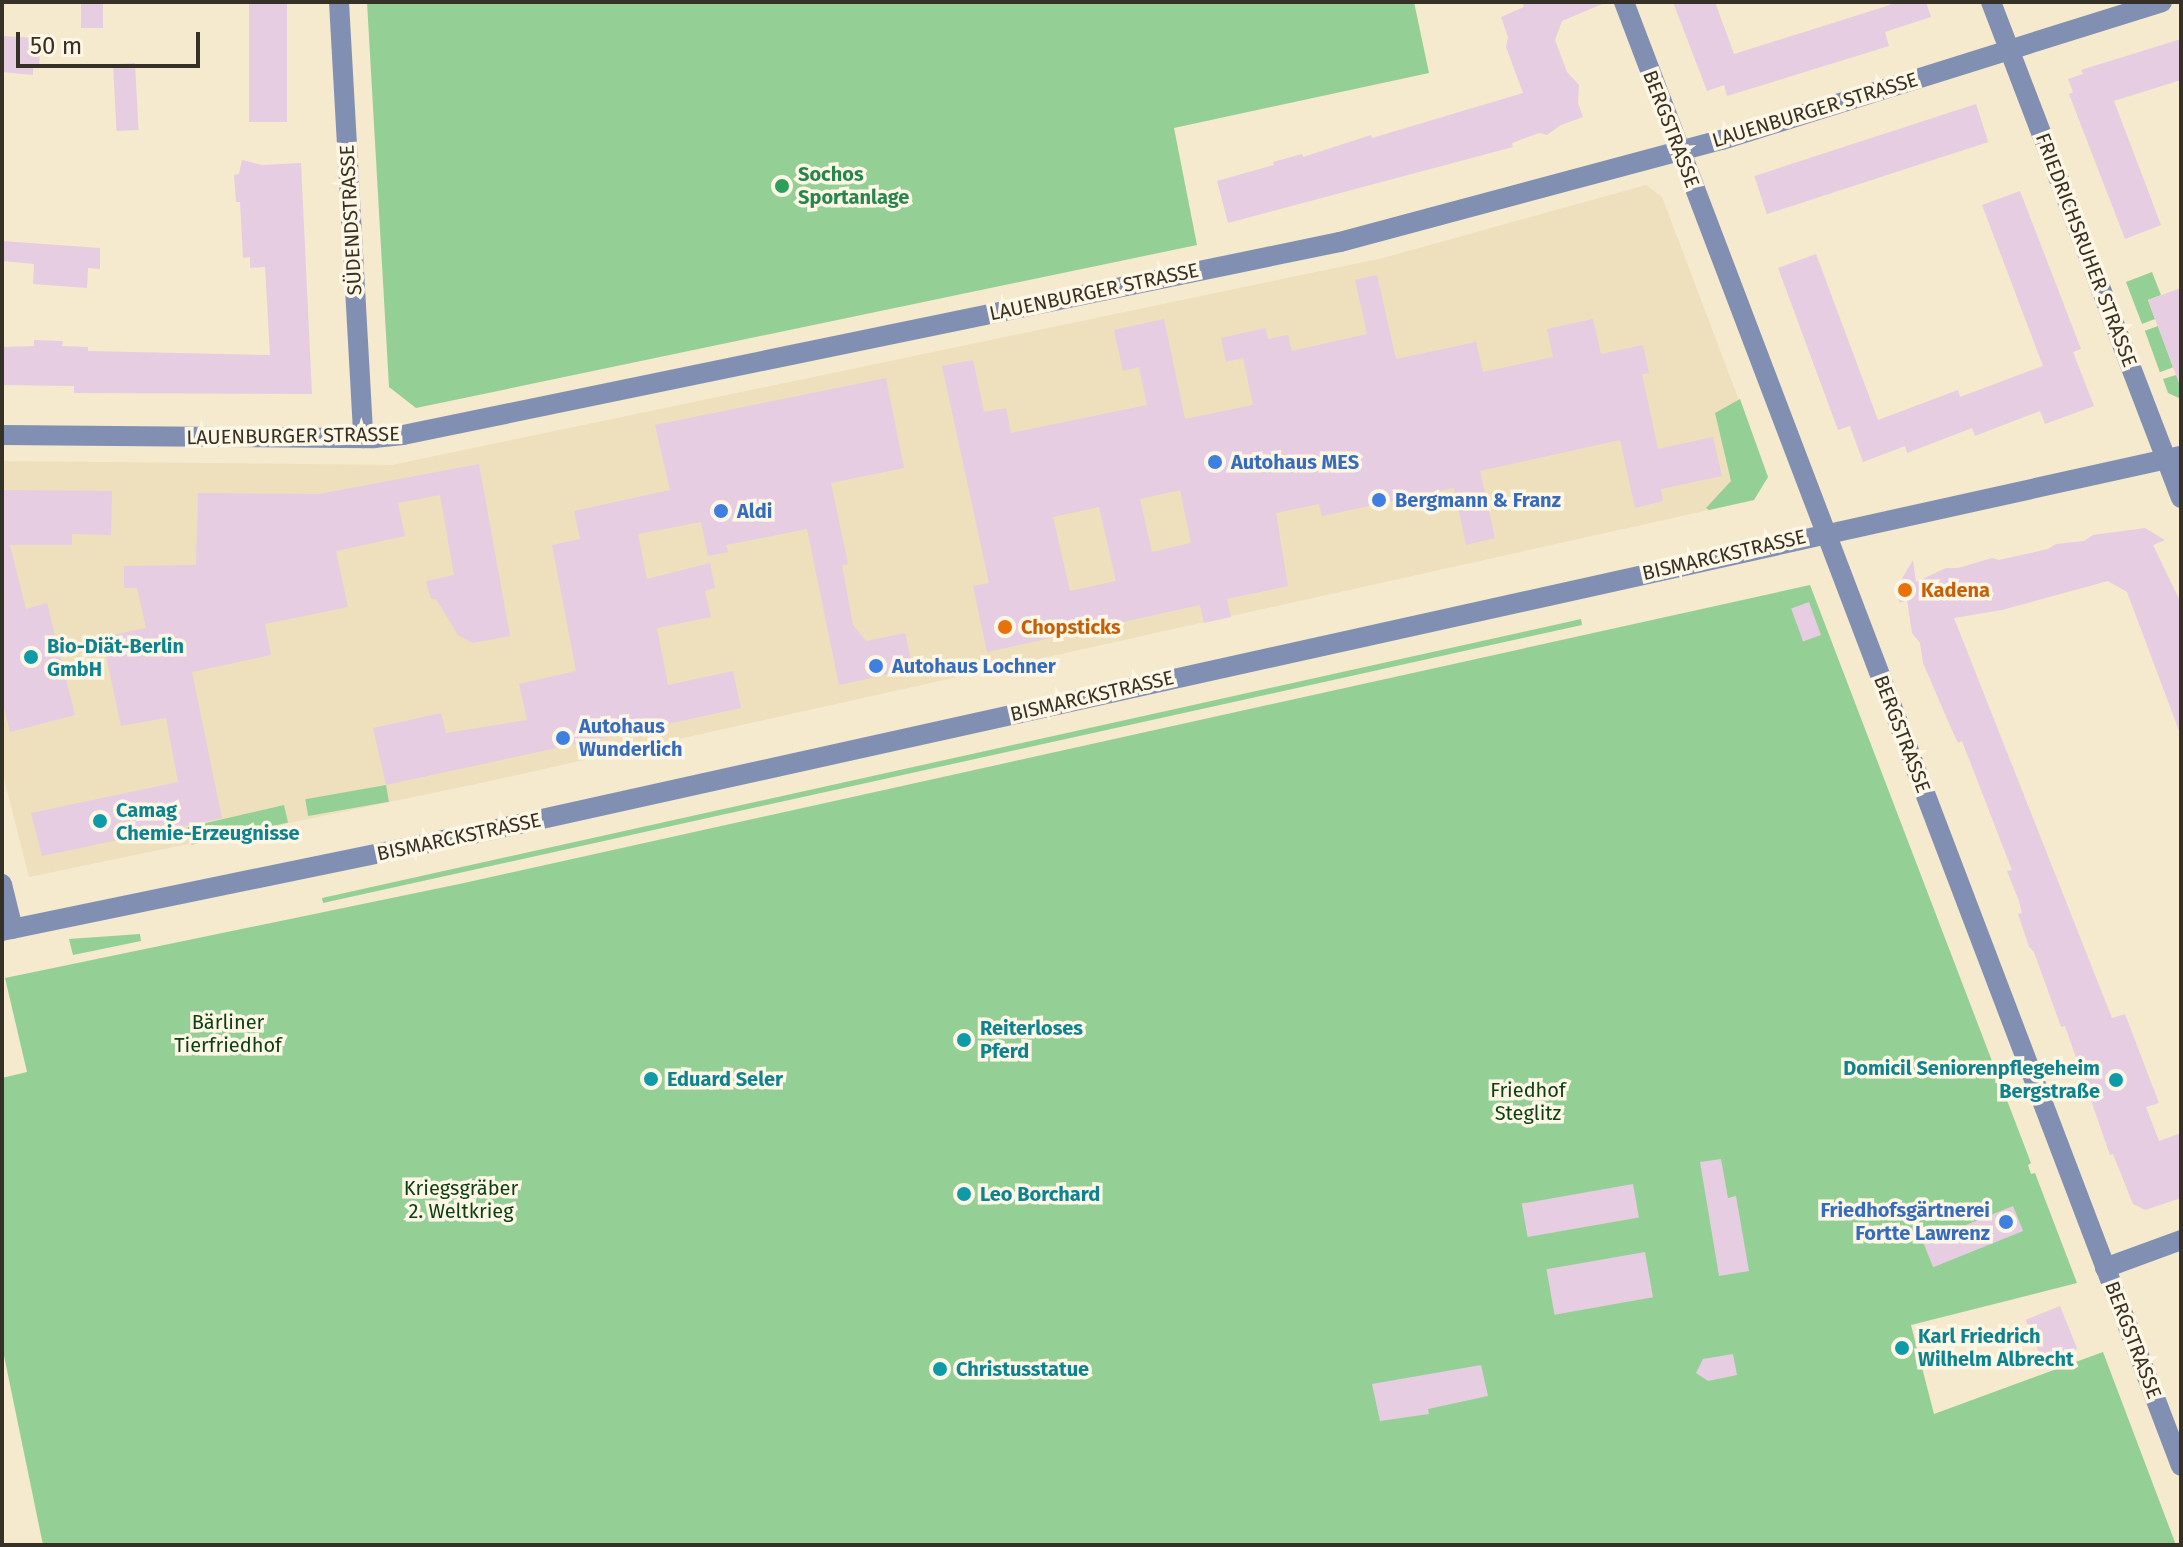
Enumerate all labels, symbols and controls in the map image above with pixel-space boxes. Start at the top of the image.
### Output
scale bar [20,16,204,66]
text: 50 m [30,32,82,60]
street label: BERGSTRASSE [1638,67,1704,191]
street label: LAUENBURGER STRASSE [1709,67,1921,153]
street label: FRIEDRICHSRUHER STRASSE [2030,130,2142,370]
street label: SÜDENDSTRASSE [335,144,367,296]
place label: Sochos Sportanlage [798,162,909,209]
marker: Sochos Sportanlage [773,177,791,195]
street label: LAUENBURGER STRASSE [987,258,1201,326]
street label: LAUENBURGER STRASSE [186,422,400,450]
place label: Autohaus MES [1231,450,1359,474]
marker: Autohaus MES [1206,453,1224,471]
place label: Bergmann & Franz [1395,488,1561,512]
marker: Bergmann & Franz [1370,491,1388,509]
place label: Aldi [737,499,772,523]
marker: Aldi [712,502,730,520]
street label: BISMARCKSTRASSE [1640,525,1808,585]
place label: Kadena [1921,578,1990,602]
marker: Kadena [1896,581,1914,599]
place label: Chopsticks [1021,615,1121,639]
marker: Chopsticks [996,618,1014,636]
place label: Bio-Diät-Berlin GmbH [47,634,184,681]
marker: Bio-Diät-Berlin GmbH [22,648,40,666]
place label: Autohaus Lochner [892,654,1056,678]
marker: Autohaus Lochner [867,657,885,675]
street label: BISMARCKSTRASSE [1008,666,1176,726]
street label: BERGSTRASSE [1869,672,1935,796]
place label: Autohaus Wunderlich [579,714,682,761]
marker: Autohaus Wunderlich [554,729,572,747]
place label: Camag Chemie-Erzeugnisse [116,798,300,845]
street label: BISMARCKSTRASSE [375,808,543,866]
marker: Camag Chemie-Erzeugnisse [91,812,109,830]
park label: Bärliner Tierfriedhof [174,1010,282,1057]
place label: Reiterloses Pferd [980,1016,1083,1063]
marker: Reiterloses Pferd [955,1031,973,1049]
place label: Domicil Seniorenpflegeheim Bergstraße [1843,1056,2100,1103]
place label: Eduard Seler [667,1067,783,1091]
marker: Eduard Seler [642,1070,660,1088]
marker: Domicil Seniorenpflegeheim Bergstraße [2107,1071,2125,1089]
park label: Friedhof Steglitz [1490,1078,1566,1125]
park label: Kriegsgräber 2. Weltkrieg [404,1176,518,1223]
place label: Leo Borchard [980,1182,1100,1206]
marker: Leo Borchard [955,1185,973,1203]
place label: Friedhofsgärtnerei Fortte Lawrenz [1820,1198,1990,1245]
marker: Friedhofsgärtnerei Fortte Lawrenz [1997,1213,2015,1231]
street label: BERGSTRASSE [2100,1278,2166,1402]
place label: Karl Friedrich Wilhelm Albrecht [1918,1324,2074,1371]
marker: Karl Friedrich Wilhelm Albrecht [1893,1339,1911,1357]
place label: Christusstatue [956,1357,1089,1381]
marker: Christusstatue [931,1360,949,1378]

